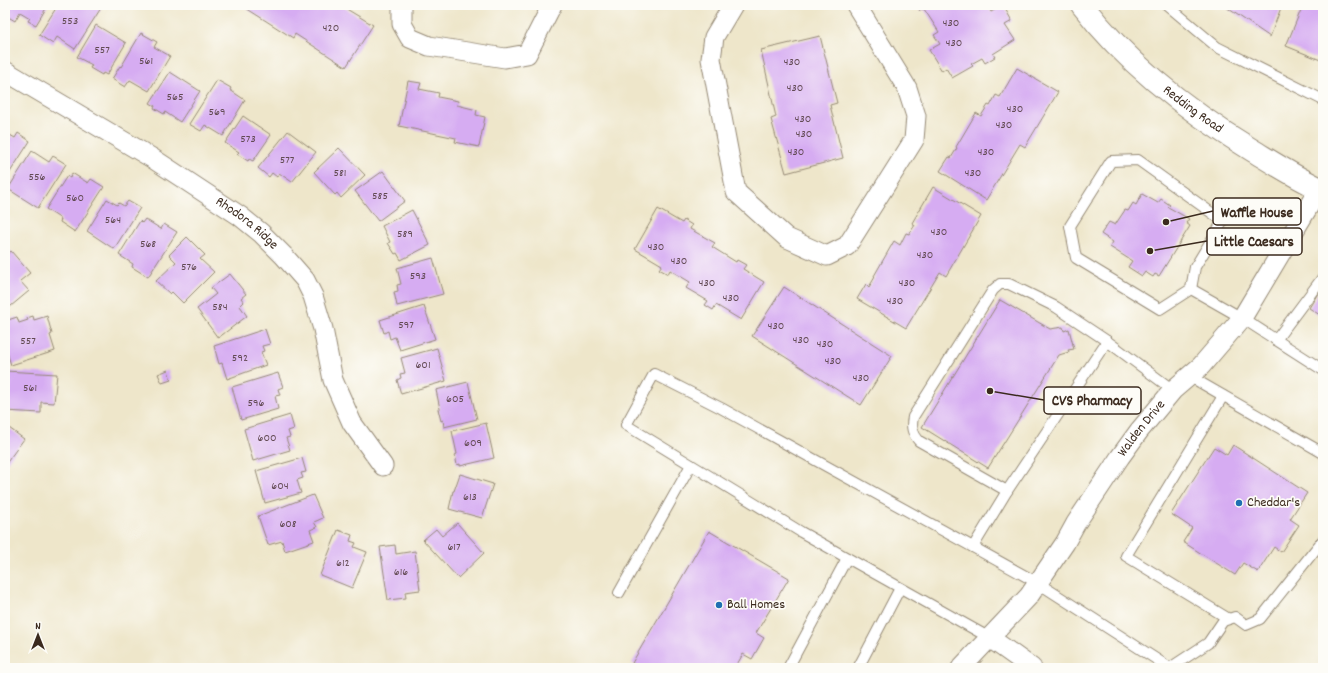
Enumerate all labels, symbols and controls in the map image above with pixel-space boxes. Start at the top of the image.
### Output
house number: 553 [62,13,78,30]
house number: 430 [943,15,959,32]
house number: 420 [323,20,339,37]
house number: 430 [946,35,962,52]
house number: 557 [94,42,110,59]
house number: 561 [139,53,153,70]
house number: 430 [784,54,800,71]
house number: 430 [787,80,803,97]
street label: Redding Road [1158,81,1227,139]
house number: 565 [167,89,184,106]
house number: 430 [1007,101,1023,118]
house number: 569 [209,104,225,121]
house number: 430 [795,111,811,128]
house number: 430 [996,117,1012,134]
house number: 430 [796,126,812,143]
house number: 573 [240,131,256,148]
house number: 430 [788,144,804,161]
house number: 430 [978,144,994,161]
house number: 577 [280,152,295,169]
house number: 581 [334,165,347,182]
house number: 430 [965,165,981,182]
house number: 556 [29,169,46,186]
house number: 585 [372,188,388,205]
house number: 560 [66,190,84,207]
street label: Rhodora Ridge [211,192,283,255]
callout: Waffle House [1213,198,1301,225]
text: Waffle House [1221,203,1294,225]
house number: 564 [105,212,121,229]
house number: 430 [931,224,947,241]
house number: 589 [397,226,413,243]
callout: Little Caesars [1207,228,1302,255]
text: Little Caesars [1214,232,1294,254]
house number: 568 [140,236,156,253]
house number: 430 [648,239,664,256]
house number: 430 [917,247,933,264]
house number: 430 [671,253,687,270]
house number: 576 [181,259,197,276]
house number: 593 [410,268,426,285]
house number: 430 [699,275,715,292]
house number: 430 [899,275,915,292]
house number: 430 [723,290,739,307]
house number: 430 [887,293,903,310]
house number: 584 [212,299,228,316]
house number: 597 [398,317,414,334]
house number: 430 [768,318,784,335]
house number: 430 [793,332,809,349]
house number: 557 [20,333,36,350]
house number: 430 [817,336,833,353]
house number: 592 [232,350,248,367]
house number: 430 [825,353,841,370]
house number: 601 [415,357,431,374]
house number: 430 [853,370,869,387]
house number: 561 [23,380,37,397]
callout: CVS Pharmacy [1044,387,1141,414]
house number: 605 [446,391,464,408]
text: CVS Pharmacy [1052,391,1133,413]
house number: 596 [248,395,265,412]
street label: Walden Drive [1113,396,1170,461]
house number: 600 [258,430,276,447]
house number: 609 [464,435,482,452]
house number: 604 [271,478,289,495]
house number: 613 [463,489,477,506]
place label: Cheddar's [1247,493,1300,513]
marker: Cheddar's [1234,498,1244,508]
house number: 608 [279,516,297,533]
house number: 617 [447,539,461,556]
house number: 612 [336,555,350,572]
house number: 616 [394,564,408,581]
place label: Ball Homes [727,595,785,615]
marker: Ball Homes [714,600,724,610]
north arrow [18,615,58,655]
text: N [35,619,41,635]

